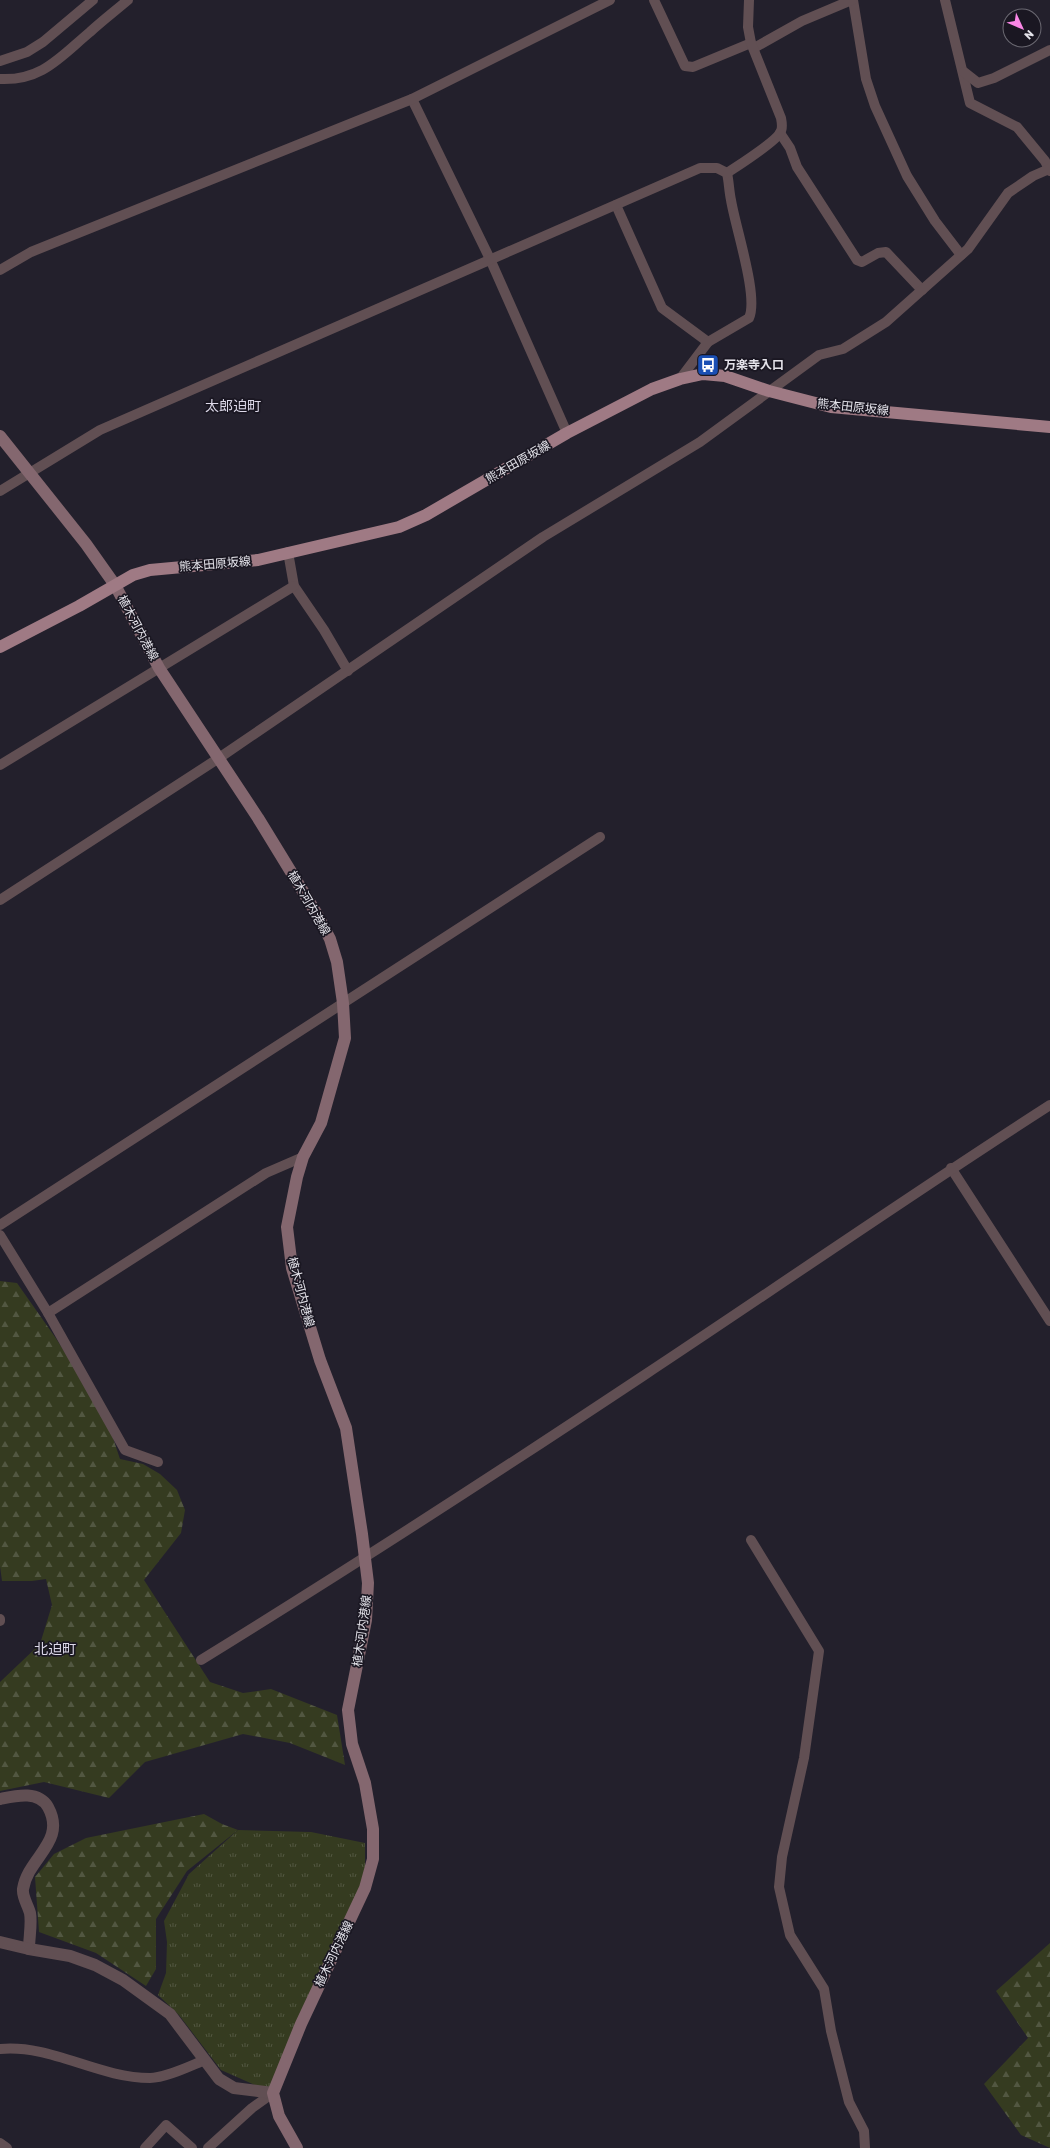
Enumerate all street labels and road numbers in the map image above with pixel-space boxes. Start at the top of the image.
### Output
street label: 熊本田原坂線 [816,396,890,418]
street label: 熊本田原坂線 [483,438,553,486]
street label: 熊本田原坂線 [179,554,251,574]
street label: 植木河内港線 [115,593,161,663]
street label: 植木河内港線 [285,868,333,938]
street label: 植木河内港線 [285,1255,317,1329]
street label: 植木河内港線 [350,1594,374,1668]
street label: 植木河内港線 [312,1919,356,1989]

